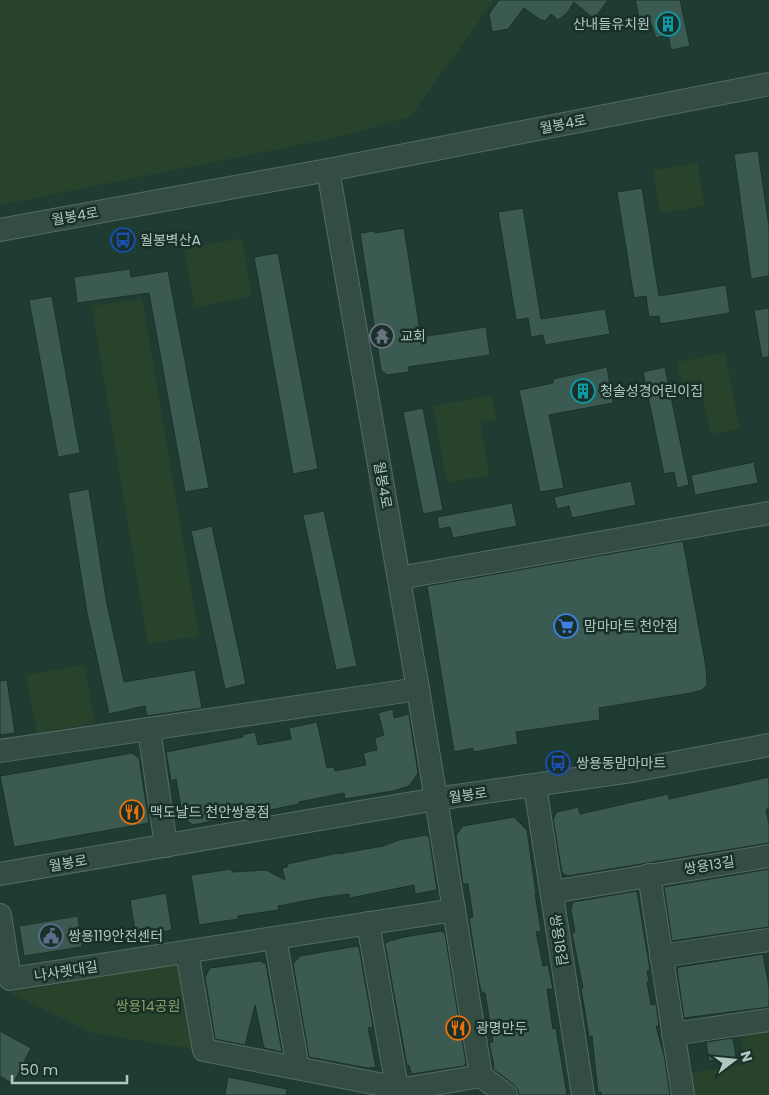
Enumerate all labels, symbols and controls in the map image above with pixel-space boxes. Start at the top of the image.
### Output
building icon: 산내들유치원 [655,11,681,37]
place label: 산내들유치원 [573,14,650,34]
street label: 월봉4로 [538,110,588,138]
street label: 월봉4로 [50,202,100,230]
bus stop icon: 월봉벽산A [110,227,136,253]
place label: 월봉벽산A [140,230,201,250]
temple icon: 교회 [369,323,395,349]
place label: 교회 [400,326,426,346]
building icon: 청솔성경어린이집 [570,378,596,404]
place label: 청솔성경어린이집 [600,381,703,401]
street label: 월봉4로 [369,460,397,510]
supermarket icon: 맘마마트 천안점 [553,613,579,639]
place label: 맘마마트 천안점 [584,616,678,636]
bus stop icon: 쌍용동맘마마트 [545,750,571,776]
place label: 쌍용동맘마마트 [576,753,666,773]
street label: 월봉로 [447,782,489,808]
restaurant icon: 맥도날드 천안쌍용점 [119,799,145,825]
place label: 맥도날드 천안쌍용점 [150,802,270,822]
street label: 월봉로 [47,850,89,876]
street label: 쌍용13길 [682,851,736,879]
street label: 쌍용18길 [545,913,573,967]
public building icon: 쌍용119안전센터 [38,923,64,949]
place label: 쌍용119안전센터 [68,926,163,946]
street label: 나사렛대길 [33,956,99,986]
park label: 쌍용14공원 [116,996,180,1016]
restaurant icon: 광명만두 [445,1015,471,1041]
place label: 광명만두 [476,1018,528,1038]
north arrow [709,1035,759,1085]
text: N [735,1049,758,1064]
scale bar [12,1052,128,1084]
text: 50 m [20,1059,58,1080]

